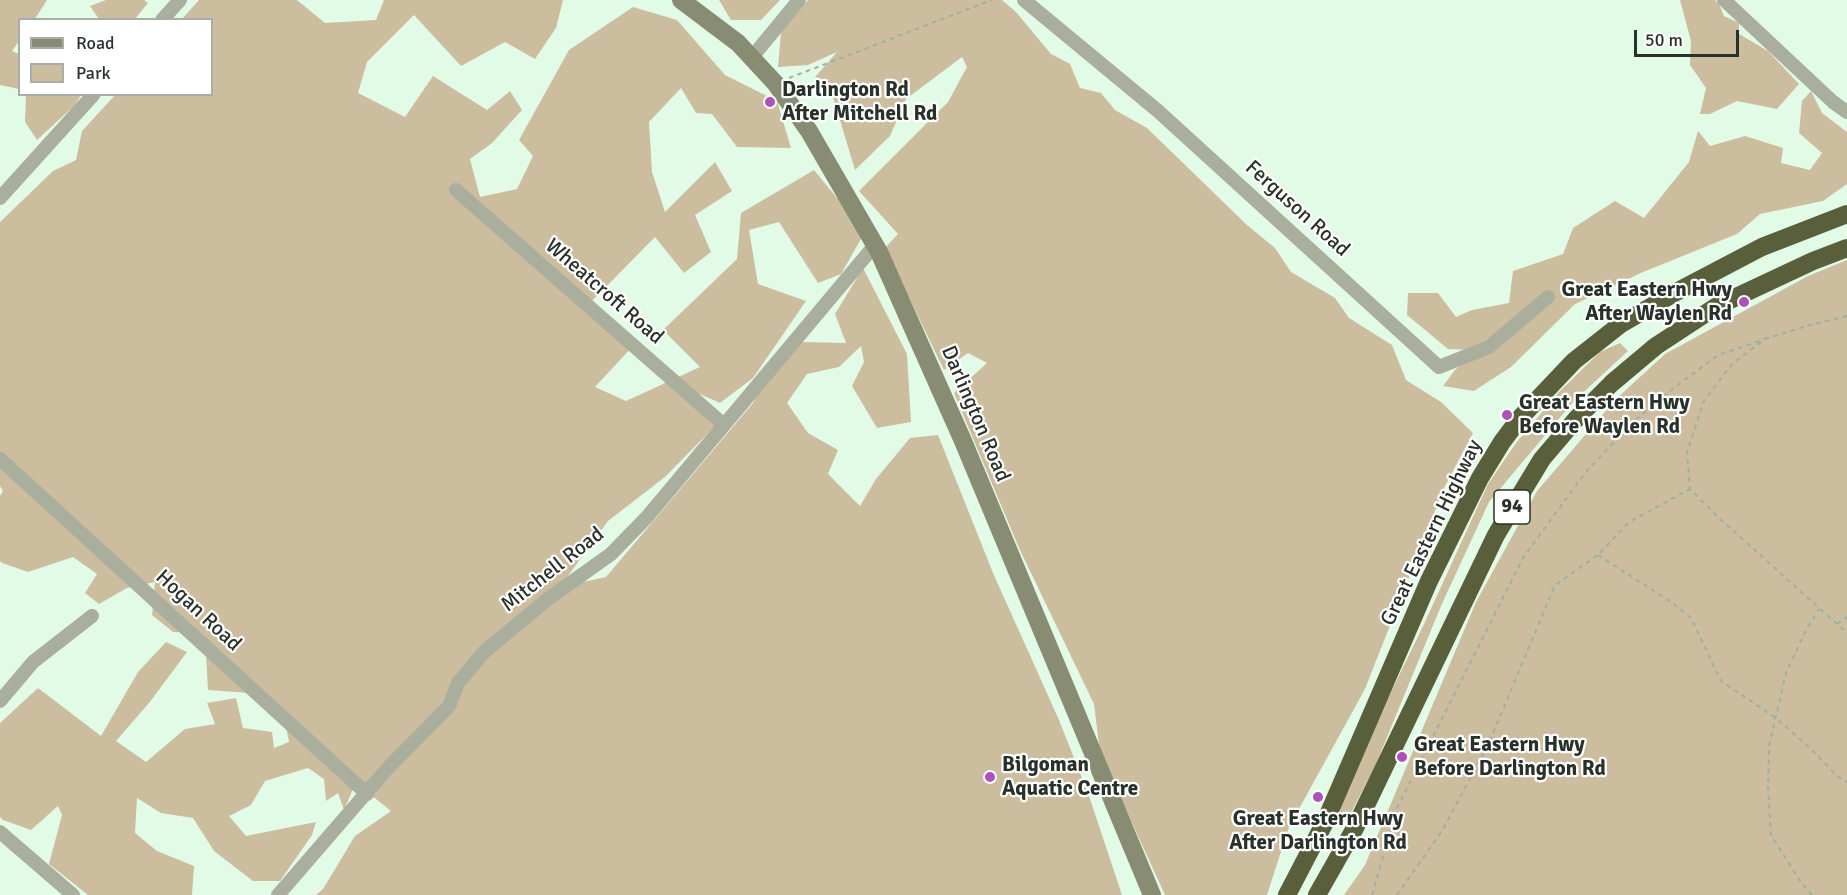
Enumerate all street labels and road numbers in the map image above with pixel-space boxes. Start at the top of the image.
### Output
street label: Ferguson Road [1239,155,1355,263]
street label: Wheatcroft Road [540,234,668,350]
street label: Darlington Road [935,342,1015,486]
street label: Great Eastern Highway [1376,436,1488,630]
road number: 94 [1494,490,1530,524]
street label: Mitchell Road [497,522,609,618]
street label: Hogan Road [150,565,246,657]

